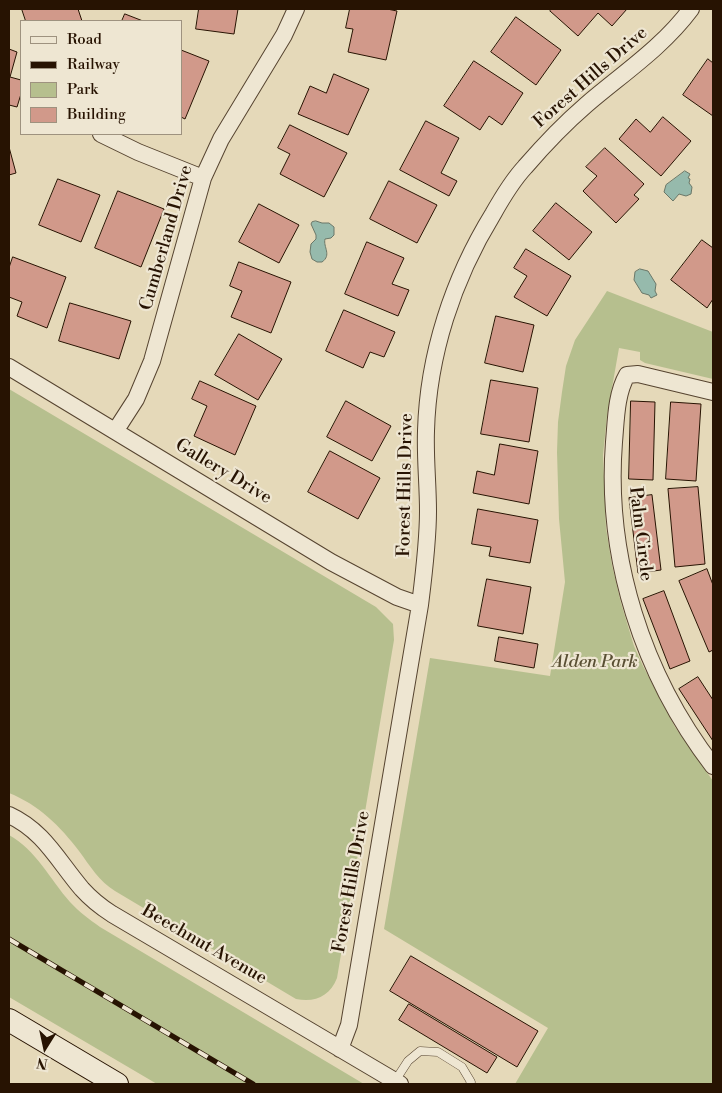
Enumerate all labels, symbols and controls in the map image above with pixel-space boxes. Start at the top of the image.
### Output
legend [20,20,182,135]
street label: Forest Hills Drive [530,23,652,133]
text: Road [67,30,102,49]
text: Railway [67,55,120,74]
text: Park [67,80,98,99]
text: Building [67,105,126,124]
street label: Cumberland Drive [136,163,198,313]
street label: Forest Hills Drive [394,413,418,557]
street label: Gallery Drive [171,435,275,509]
street label: Palm Circle [624,486,656,582]
park label: Alden Park [552,652,638,674]
street label: Forest Hills Drive [329,809,375,955]
street label: Beechnut Avenue [138,900,270,990]
north arrow [20,1023,70,1073]
text: N [35,1053,49,1073]

